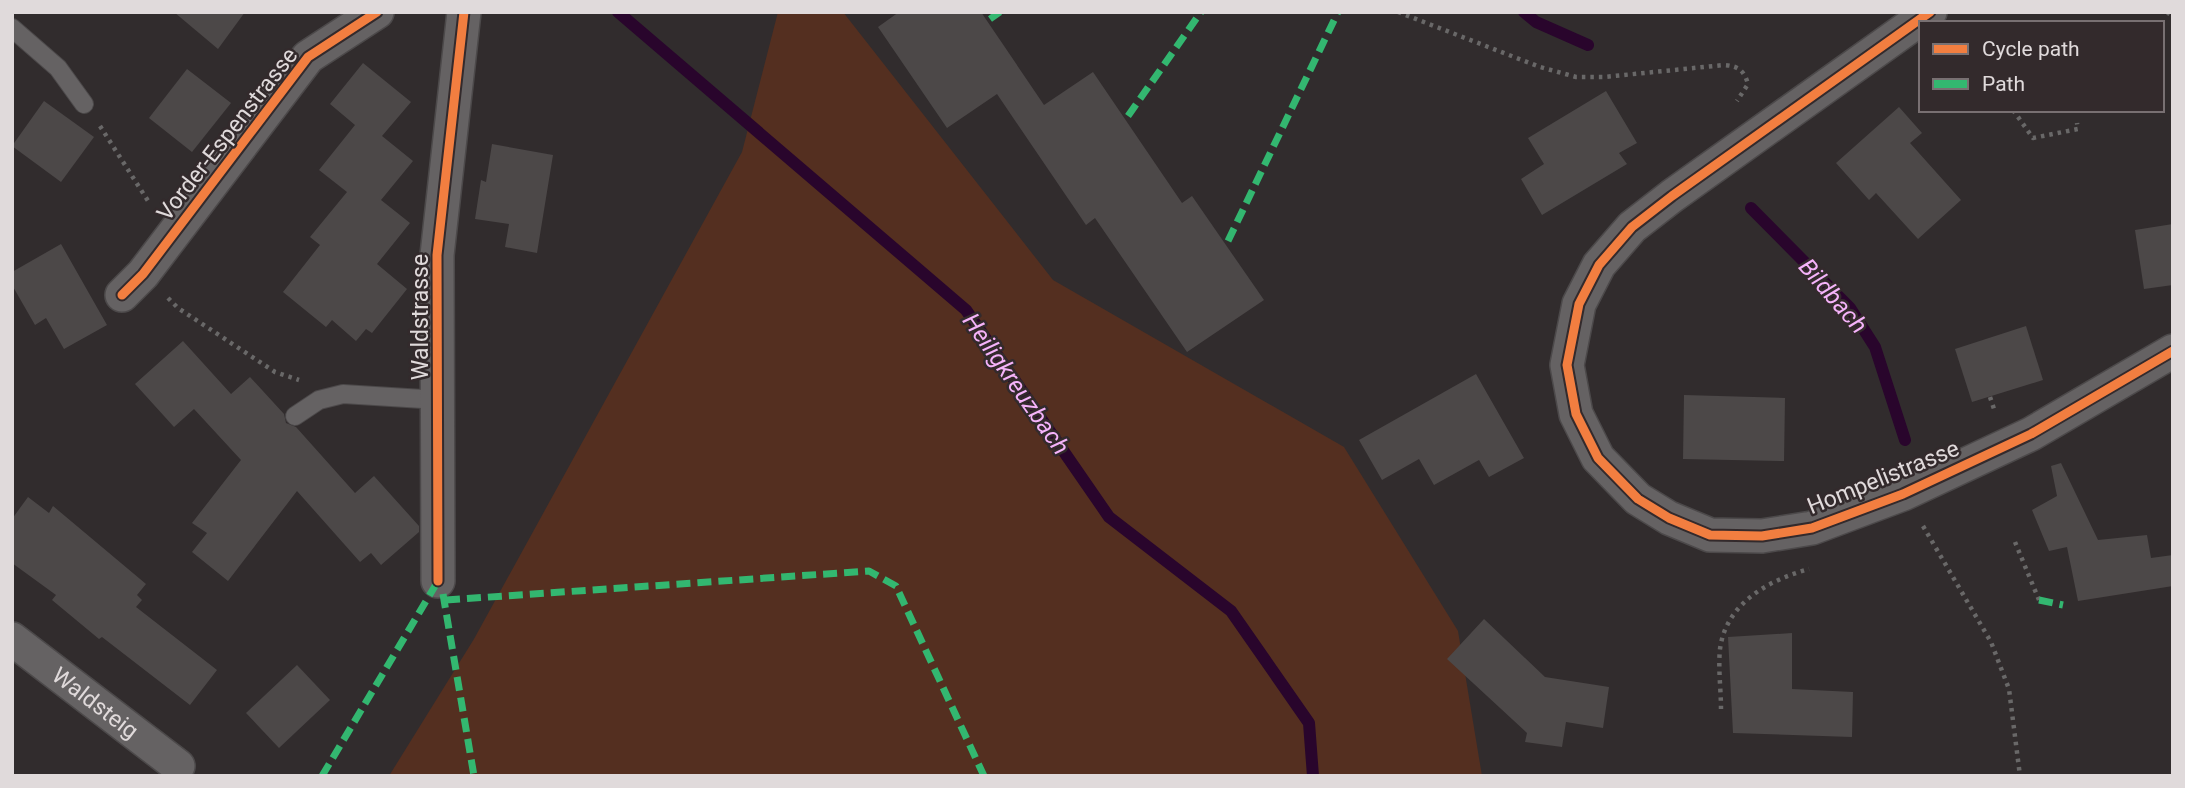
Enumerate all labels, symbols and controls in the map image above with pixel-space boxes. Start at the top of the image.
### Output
legend [1919,21,2164,112]
text: Cycle path [1982,37,2080,61]
street label: Vorder-Espenstrasse [151,42,303,226]
text: Path [1982,72,2025,96]
water label: Bildbach [1793,253,1873,339]
street label: Waldstrasse [407,254,434,380]
water label: Heiligkreuzbach [957,308,1075,460]
street label: Hompelistrasse [1803,435,1963,520]
street label: Waldsteig [47,662,144,745]

